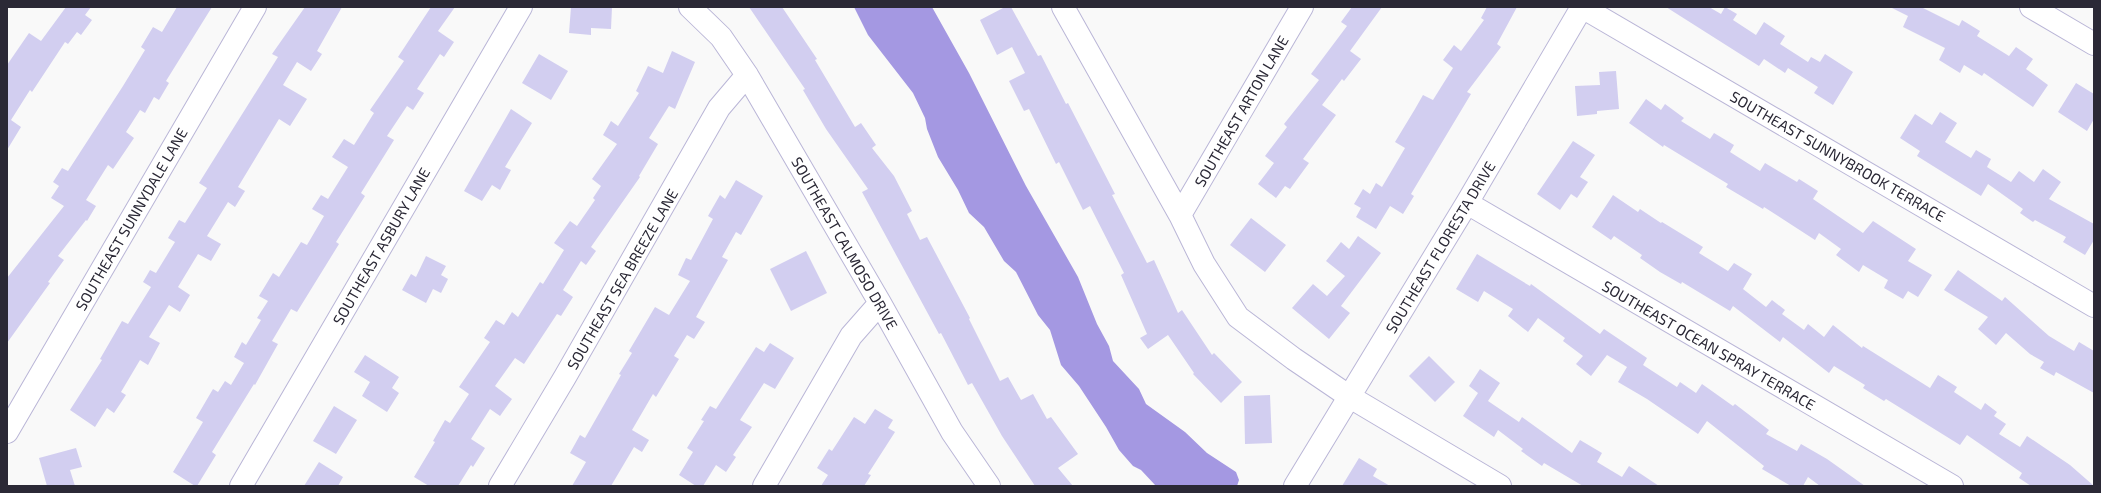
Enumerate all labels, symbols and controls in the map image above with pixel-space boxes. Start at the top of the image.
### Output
street label: SOUTHEAST ARTON LANE [1190,32,1292,190]
street label: SOUTHEAST SUNNYBROOK TERRACE [1727,87,1949,225]
street label: SOUTHEAST SUNNYDALE LANE [71,125,191,313]
street label: SOUTHEAST CALMOSO DRIVE [788,154,902,332]
street label: SOUTHEAST FLORESTA DRIVE [1381,158,1499,336]
street label: SOUTHEAST ASBURY LANE [329,164,433,328]
street label: SOUTHEAST SEA BREEZE LANE [563,185,681,373]
street label: SOUTHEAST OCEAN SPRAY TERRACE [1599,276,1819,414]

